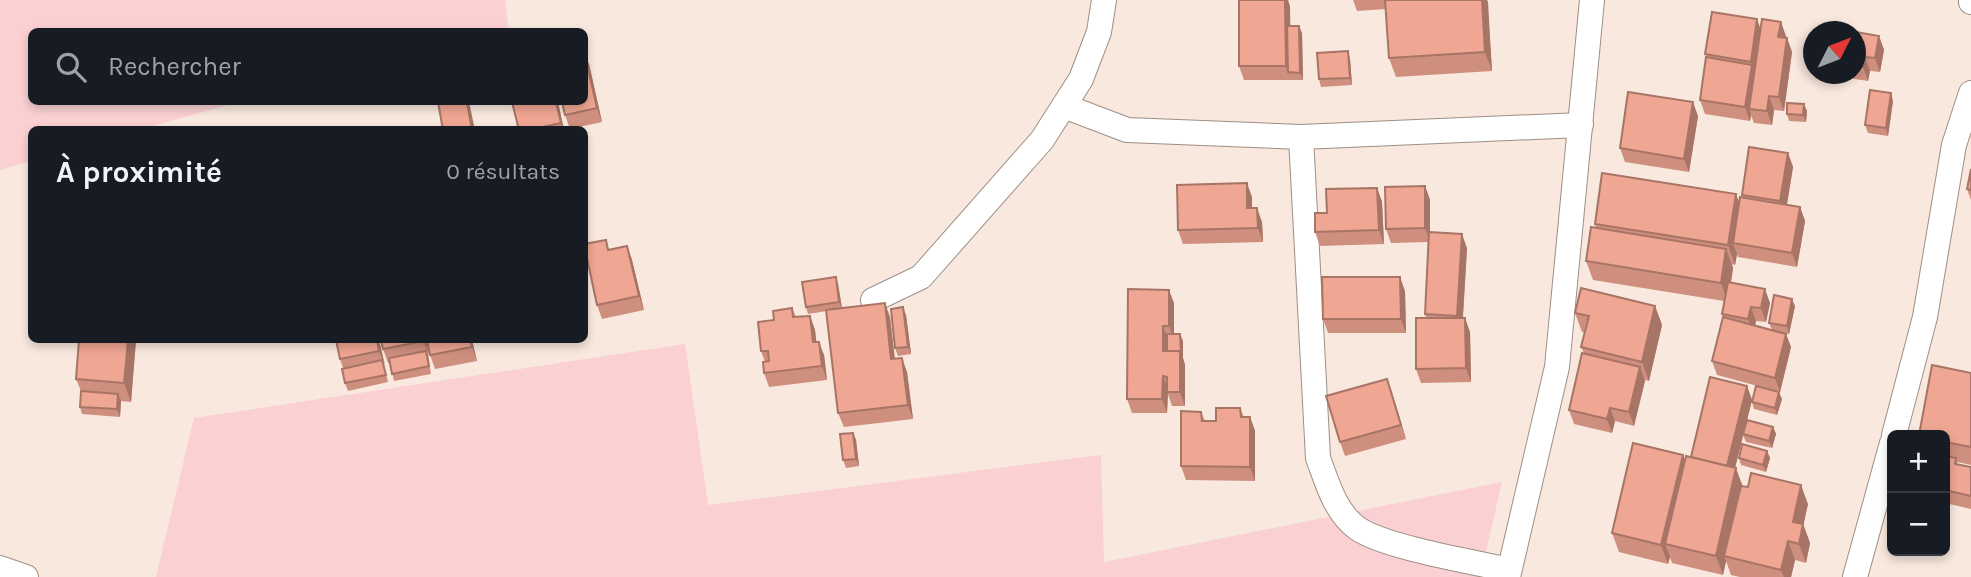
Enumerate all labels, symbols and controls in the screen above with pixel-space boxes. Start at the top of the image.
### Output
north arrow [1803,21,1866,84]
search box [28,28,588,105]
icon: search [52,48,90,86]
text: Rechercher [108,51,241,82]
text: À proximité [56,154,222,190]
text: 0 résultats [446,158,560,185]
map controls [1887,430,1950,556]
button: + [1887,430,1950,493]
button: − [1887,493,1950,556]

